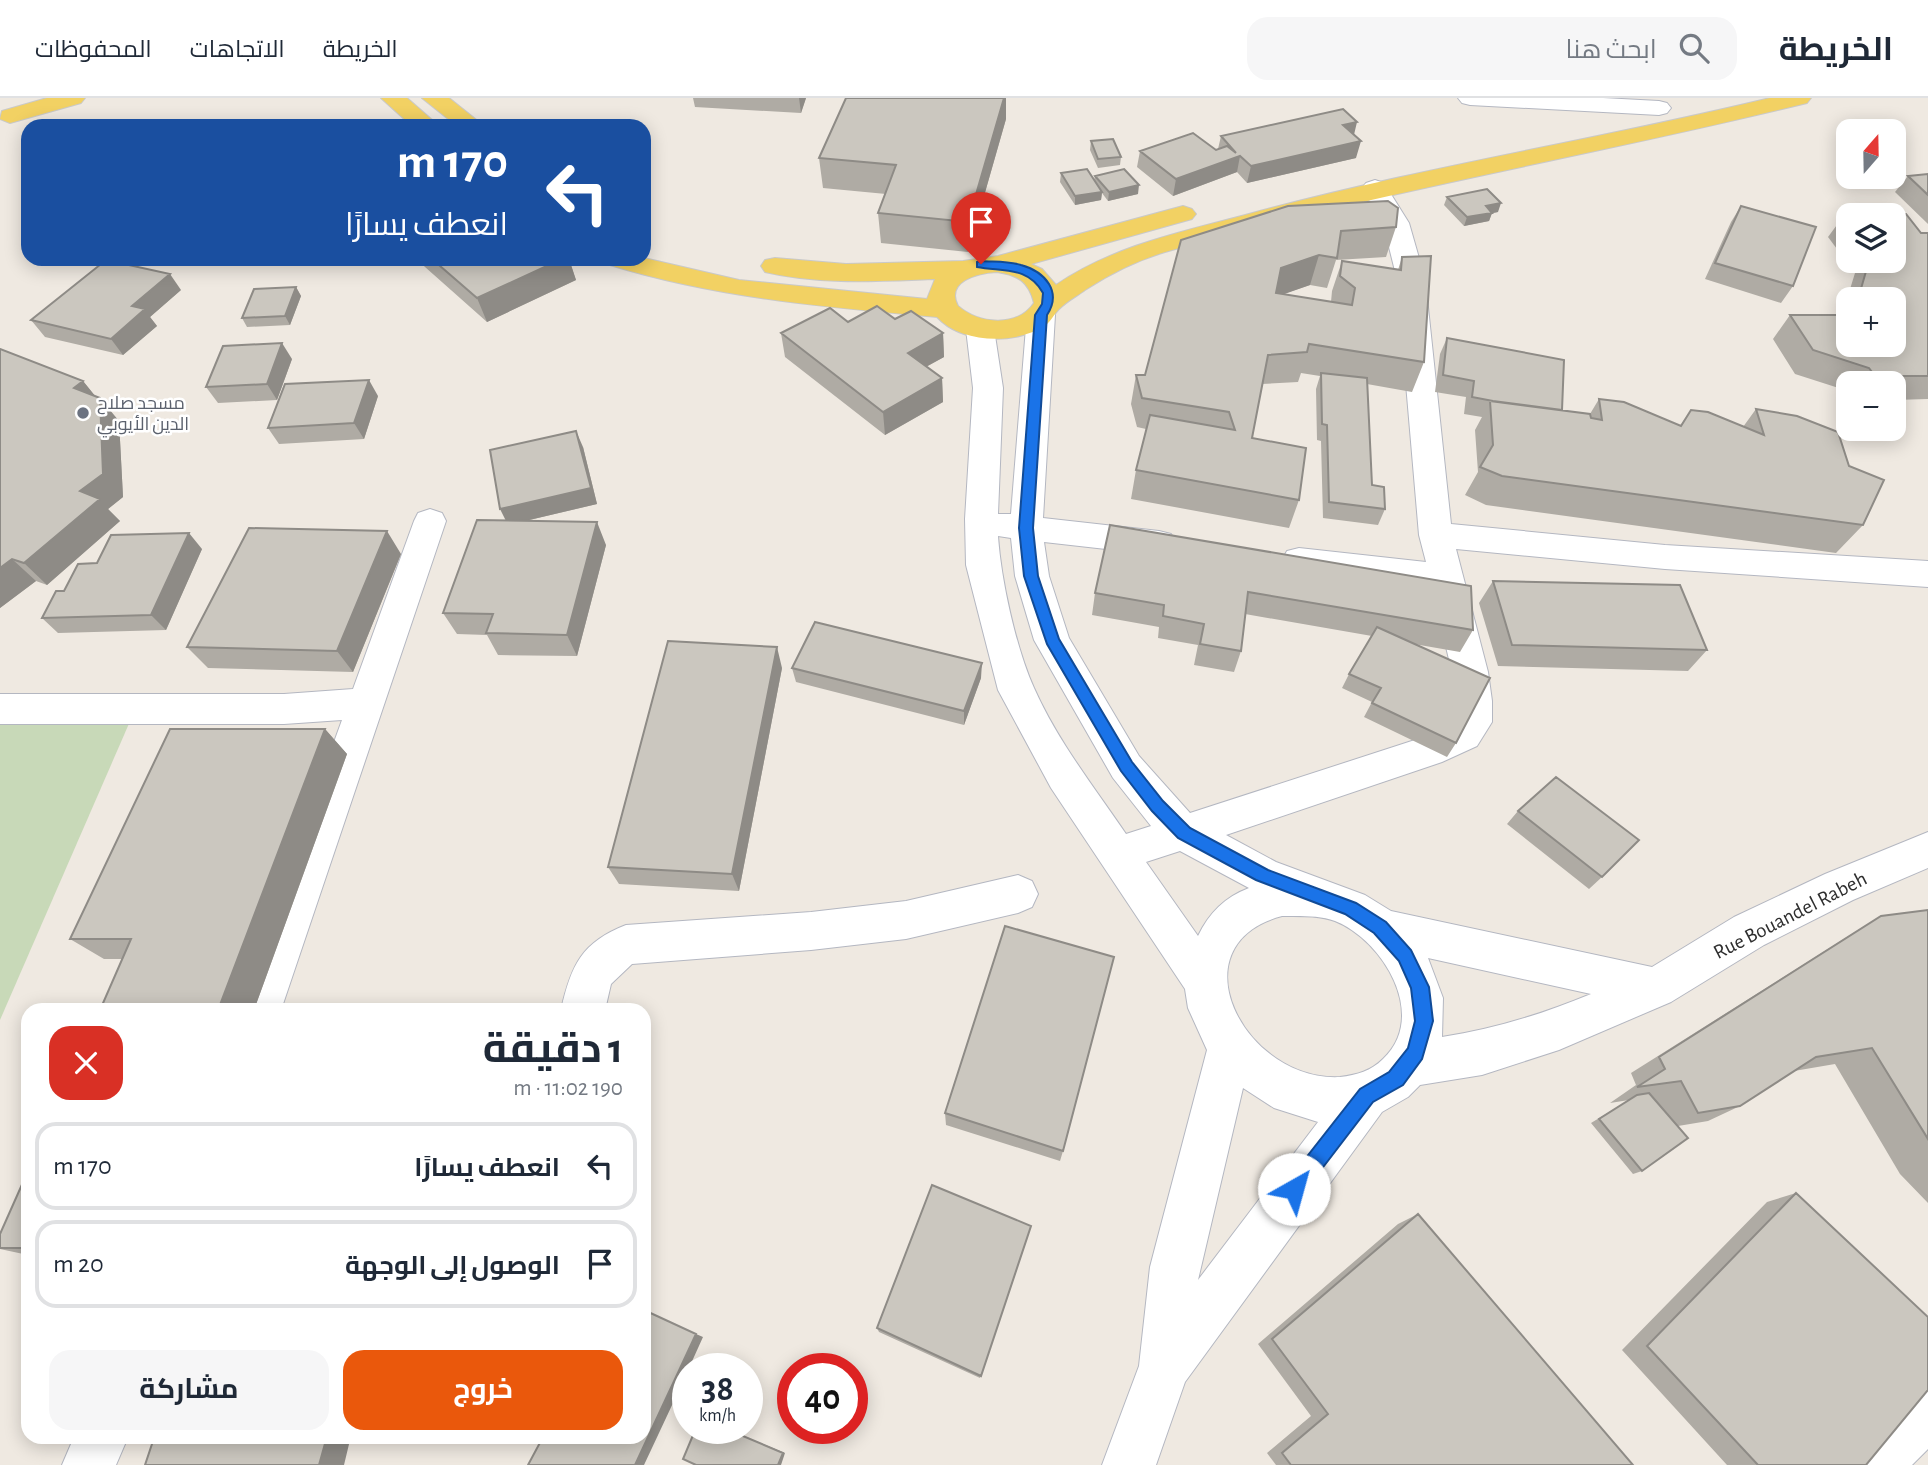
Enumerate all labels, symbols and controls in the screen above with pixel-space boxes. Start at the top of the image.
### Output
search box [1247,17,1737,80]
icon: search [1675,29,1713,67]
text: الخريطة [1779,34,1893,67]
text: ابحث هنا [1565,37,1657,63]
text: المحفوظات [35,38,152,62]
text: الاتجاهات [190,38,285,62]
text: الخريطة [323,38,398,62]
north arrow [1836,119,1906,189]
map controls [1836,119,1906,441]
text: 170 m [397,138,508,187]
icon: left [532,147,623,238]
pin [951,192,1011,264]
icon: arrive [962,203,1000,241]
button: layers [1836,203,1906,273]
text: انعطف يسارًا [345,209,508,241]
button: + [1836,287,1906,357]
button: − [1836,371,1906,441]
place label: مسجد صلاح الدين الأيوبي [97,395,189,438]
marker: مسجد صلاح الدين الأيوبي [75,405,91,421]
street label: Rue Bouandel Rabeh [1710,868,1870,963]
button: close [49,1026,123,1100]
text: 1 دقيقة [483,1028,623,1070]
text: 190 m · 11:02 [513,1077,623,1100]
icon: left [581,1147,619,1185]
position arrow [1257,1152,1331,1226]
text: 170 m [53,1153,112,1179]
text: انعطف يسارًا [414,1155,560,1181]
icon: arrive [581,1245,619,1283]
text: 20 m [53,1251,104,1277]
text: الوصول إلى الوجهة [345,1253,560,1279]
button: مشاركة [49,1350,329,1430]
button: خروج [343,1350,623,1430]
speed limit sign: 40 [777,1353,868,1444]
text: 38 [701,1372,734,1407]
text: km/h [699,1407,736,1425]

